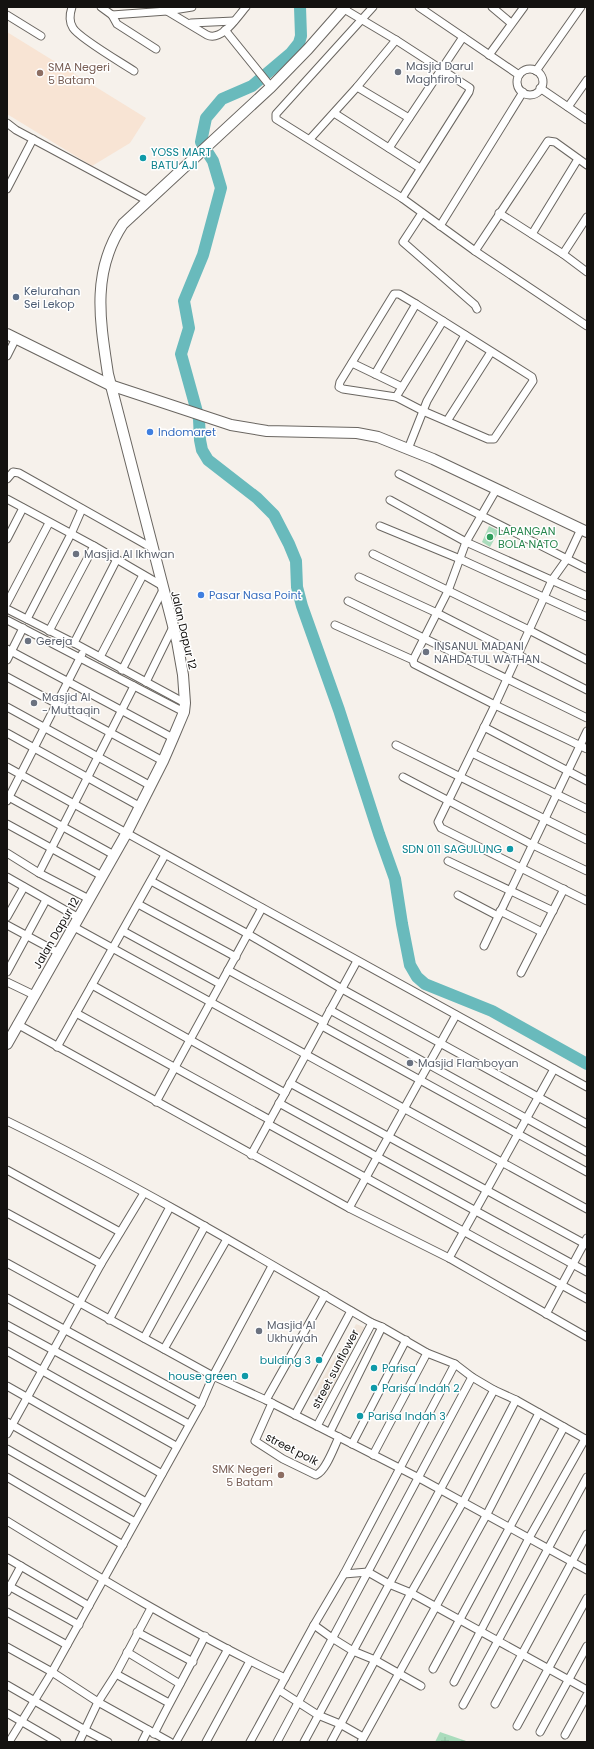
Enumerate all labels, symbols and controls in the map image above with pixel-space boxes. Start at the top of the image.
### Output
place label: Masjid Darul Maghfiroh [406,58,474,87]
place label: SMA Negeri 5 Batam [48,59,110,88]
marker: Masjid Darul Maghfiroh [393,67,403,77]
marker: SMA Negeri 5 Batam [35,68,45,78]
place label: YOSS MART BATU AJI [151,144,211,173]
marker: YOSS MART BATU AJI [138,153,148,163]
place label: Kelurahan Sei Lekop [24,283,80,312]
marker: Kelurahan Sei Lekop [11,292,21,302]
place label: Indomaret [158,424,216,440]
marker: Indomaret [145,427,155,437]
place label: LAPANGAN BOLA NATO [498,523,559,552]
marker: LAPANGAN BOLA NATO [485,532,495,542]
place label: Masjid Al Ikhwan [84,546,174,562]
marker: Masjid Al Ikhwan [71,549,81,559]
place label: Pasar Nasa Point [209,587,301,603]
street label: Jalan Dapur 12 [167,589,201,671]
marker: Pasar Nasa Point [196,590,206,600]
place label: Gereja [36,633,72,649]
marker: Gereja [23,636,33,646]
place label: INSANUL MADANI NAHDATUL WATHAN [434,638,540,667]
marker: INSANUL MADANI NAHDATUL WATHAN [421,647,431,657]
place label: Masjid Al - Muttaqin [42,689,100,718]
marker: Masjid Al - Muttaqin [29,698,39,708]
place label: SDN 011 SAGULUNG [402,841,502,857]
marker: SDN 011 SAGULUNG [505,844,515,854]
street label: Jalan Dapur 12 [29,894,83,972]
place label: Masjid Flamboyan [418,1055,519,1071]
marker: Masjid Flamboyan [405,1058,415,1068]
place label: Masjid Al Ukhuwah [267,1317,318,1346]
marker: Masjid Al Ukhuwah [254,1326,264,1336]
street label: street sunflower [307,1327,363,1411]
place label: bulding 3 [260,1352,311,1368]
marker: bulding 3 [314,1355,324,1365]
place label: Parisa [382,1360,416,1376]
marker: Parisa [369,1363,379,1373]
place label: house green [168,1368,237,1384]
marker: house green [240,1371,250,1381]
place label: Parisa Indah 2 [382,1380,460,1396]
marker: Parisa Indah 2 [369,1383,379,1393]
place label: Parisa Indah 3 [368,1408,446,1424]
marker: Parisa Indah 3 [355,1411,365,1421]
street label: street polk [263,1429,321,1469]
place label: SMK Negeri 5 Batam [212,1461,273,1490]
marker: SMK Negeri 5 Batam [276,1470,286,1480]

